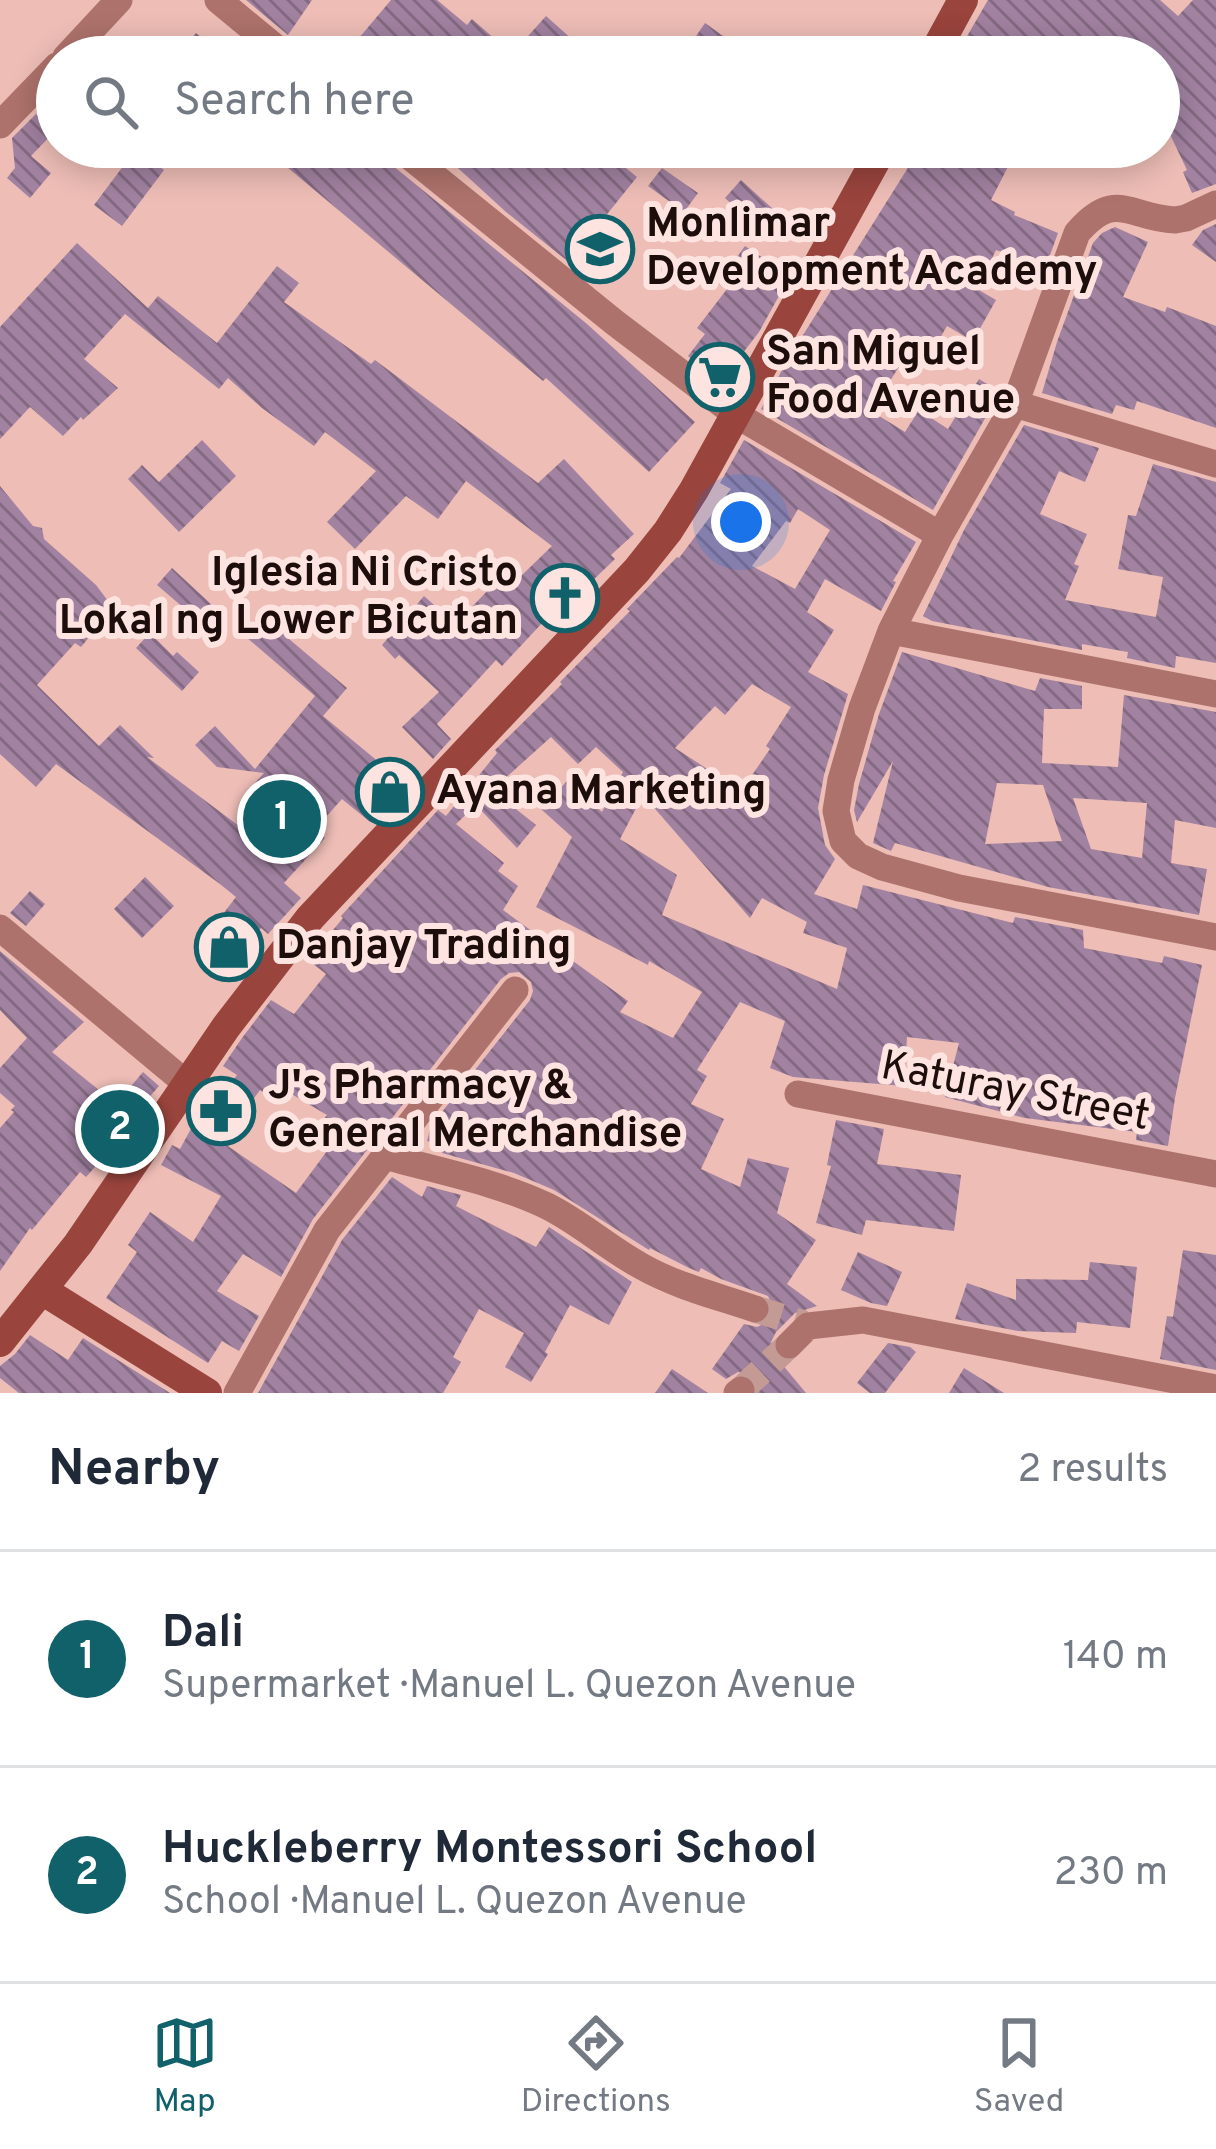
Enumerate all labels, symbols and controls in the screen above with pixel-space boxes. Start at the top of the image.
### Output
search box [36,36,1180,168]
icon: search [78,69,144,135]
text: Search here [174,74,414,131]
place label: Monlimar Development Academy [646,199,1098,300]
school or university icon: Monlimar Development Academy [565,214,635,284]
place label: San Miguel Food Avenue [766,327,1015,428]
supermarket icon: San Miguel Food Avenue [685,342,755,412]
your location [711,492,771,552]
place label: Iglesia Ni Cristo Lokal ng Lower Bicutan [59,548,518,649]
church icon: Iglesia Ni Cristo Lokal ng Lower Bicutan [530,563,600,633]
shop icon: Ayana Marketing [355,757,425,827]
place label: Ayana Marketing [436,766,767,819]
pin: 1 [243,774,321,864]
shop icon: Danjay Trading [194,912,264,982]
place label: Danjay Trading [276,921,572,974]
street label: Katuray Street [876,1041,1154,1145]
place label: J's Pharmacy & General Merchandise [268,1061,682,1162]
pharmacy icon: J's Pharmacy & General Merchandise [186,1076,256,1146]
pin: 2 [81,1084,159,1174]
text: Nearby [48,1439,220,1504]
text: 2 results [1017,1447,1168,1496]
text: Dali [162,1606,244,1663]
text: 1 [79,1634,95,1683]
text: 140 m [1063,1634,1168,1683]
text: Supermarket · Manuel L. Quezon Avenue [162,1663,856,1712]
text: Huckleberry Montessori School [162,1822,817,1879]
text: 2 [75,1850,99,1899]
text: 230 m [1054,1850,1168,1899]
text: School · Manuel L. Quezon Avenue [162,1879,746,1928]
tab: Map [152,2010,218,2124]
tab: Directions [521,2010,671,2124]
tab: Saved [974,2010,1064,2124]

